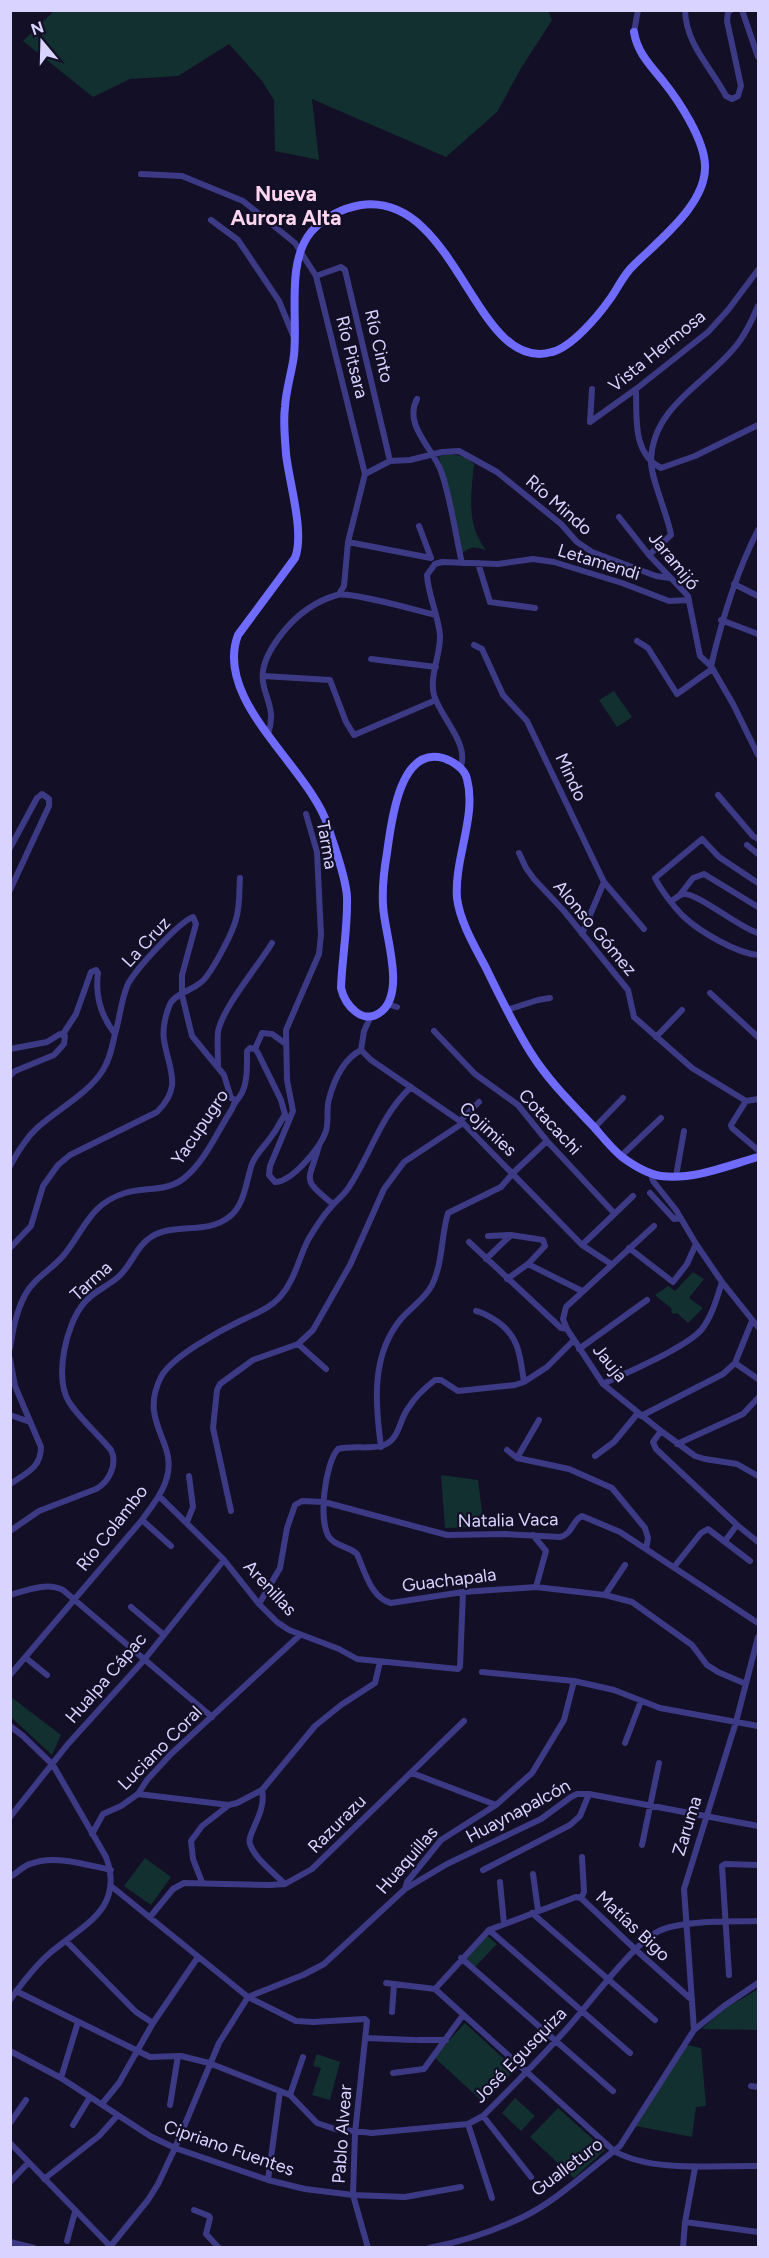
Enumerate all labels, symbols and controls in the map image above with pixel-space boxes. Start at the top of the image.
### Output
north arrow [12,12,72,72]
text: N [28,17,46,39]
district label: Nueva Aurora Alta [231,181,341,230]
street label: Vista Hermosa [604,305,710,397]
street label: Río Cinto [360,307,398,385]
street label: Río Pitsara [331,313,373,401]
street label: Río Mindo [521,470,597,540]
street label: Jaramijó [644,527,704,595]
street label: Letamendi [555,539,643,585]
street label: Mindo [550,749,592,805]
street label: Tarma [312,819,342,871]
street label: Alonso Gómez [549,876,641,980]
street label: La Cruz [117,912,175,972]
street label: Cotacachi [514,1084,586,1160]
street label: Yacupugro [167,1085,233,1169]
street label: Cojimies [455,1097,521,1161]
street label: Tarma [66,1257,116,1305]
street label: Jauja [588,1340,632,1386]
street label: Río Colambo [72,1481,152,1575]
street label: Natalia Vaca [457,1508,559,1532]
street label: Arenillas [239,1556,301,1620]
street label: Guachapala [401,1563,497,1597]
street label: Hualpa Cápac [61,1628,151,1728]
street label: Luciano Coral [113,1701,207,1795]
street label: Huaynapalcón [462,1774,574,1848]
street label: Razurazu [303,1790,371,1858]
street label: Zaruma [668,1793,706,1859]
street label: Huaquillas [372,1822,442,1898]
street label: Matías Bigo [591,1886,675,1966]
street label: José Egusquiza [469,2003,571,2107]
street label: Pablo Alvear [328,2084,356,2184]
street label: Cipriano Fuentes [161,2115,297,2181]
street label: Gualleturo [527,2133,607,2201]

